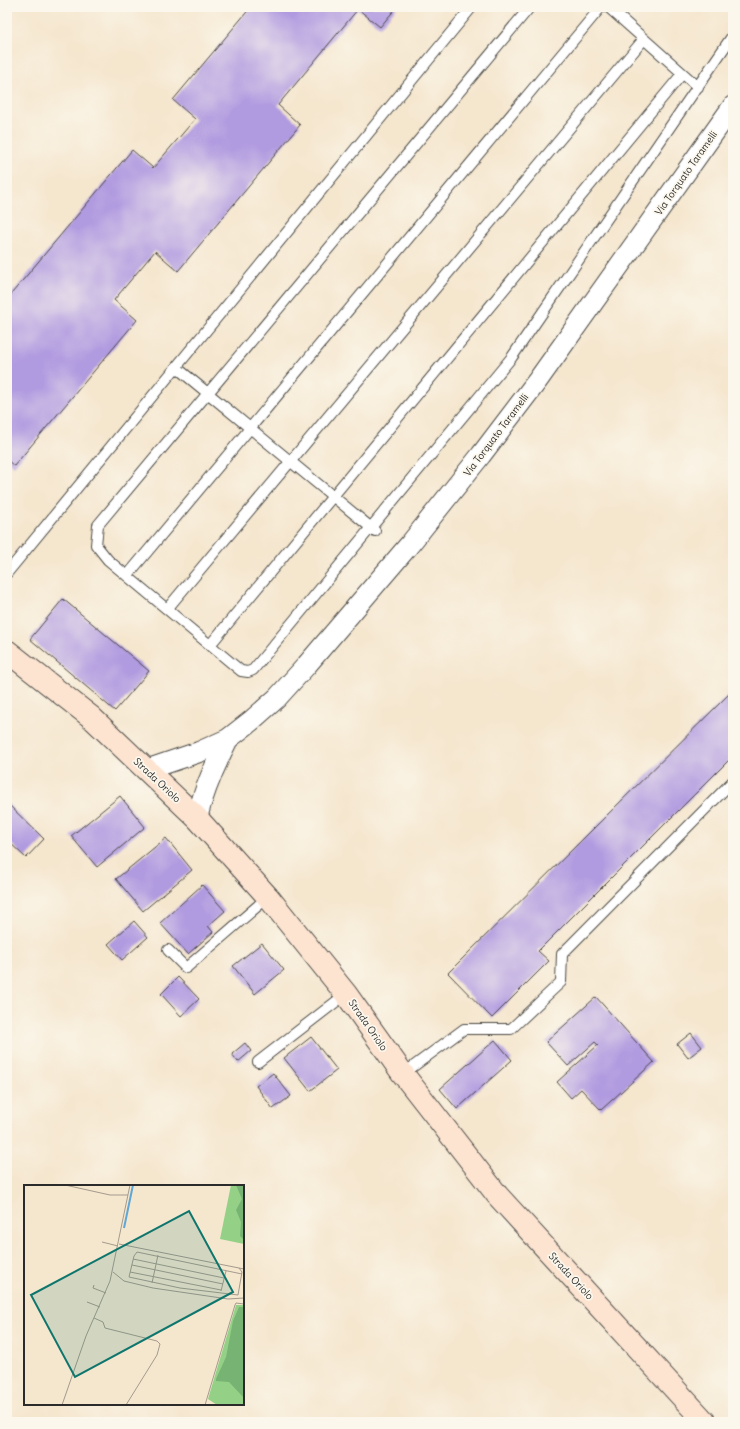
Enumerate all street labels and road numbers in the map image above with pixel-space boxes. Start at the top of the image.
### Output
street label: Via Torquato Taramelli [652,128,720,218]
street label: Via Torquato Taramelli [461,391,531,479]
street label: Strada Oriolo [131,755,184,805]
street label: Strada Oriolo [345,997,391,1054]
street label: Strada Oriolo [546,1250,596,1303]

